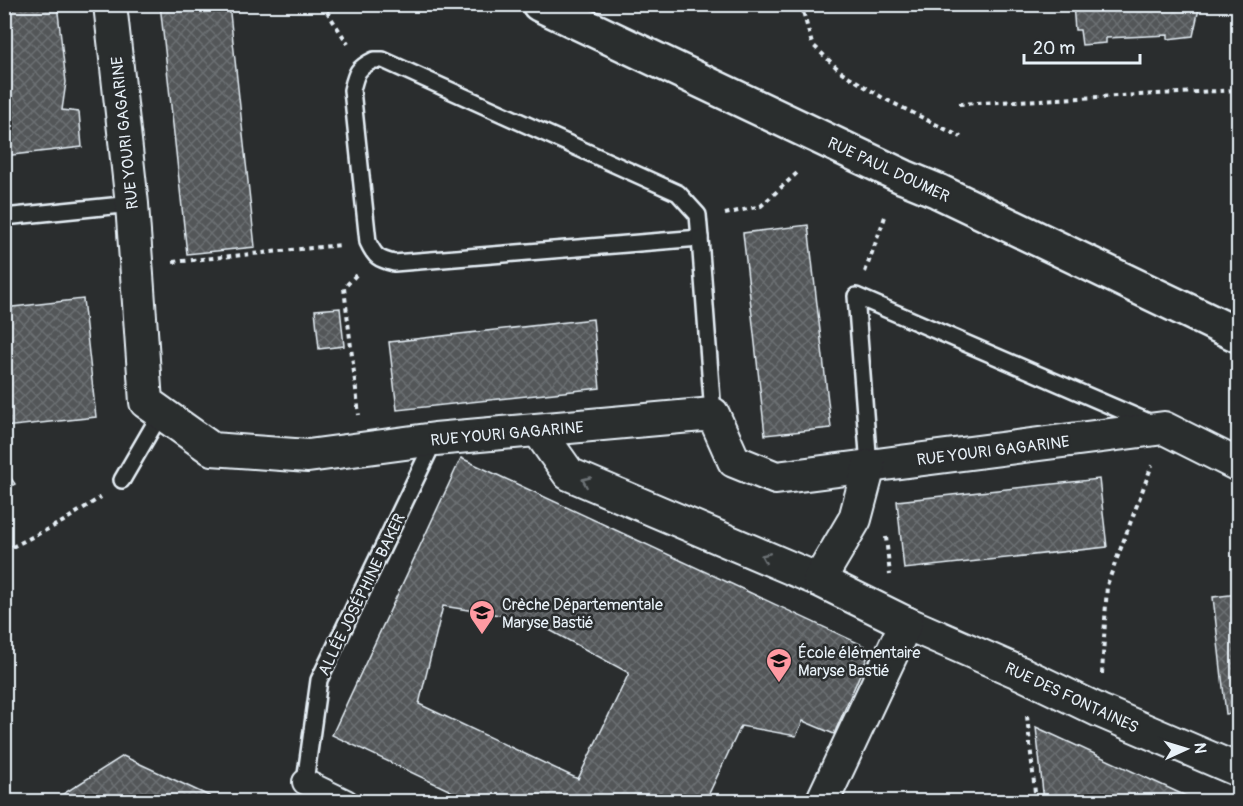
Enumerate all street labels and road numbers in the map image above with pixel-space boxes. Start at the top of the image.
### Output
street label: RUE YOURI GAGARINE [107,55,143,210]
street label: RUE PAUL DOUMER [824,133,953,207]
street label: RUE YOURI GAGARINE [430,417,585,451]
street label: RUE YOURI GAGARINE [916,432,1071,470]
street label: ALLÉE JOSÉPHINE BAKER [314,510,410,679]
street label: RUE DES FONTAINES [1002,658,1142,738]

